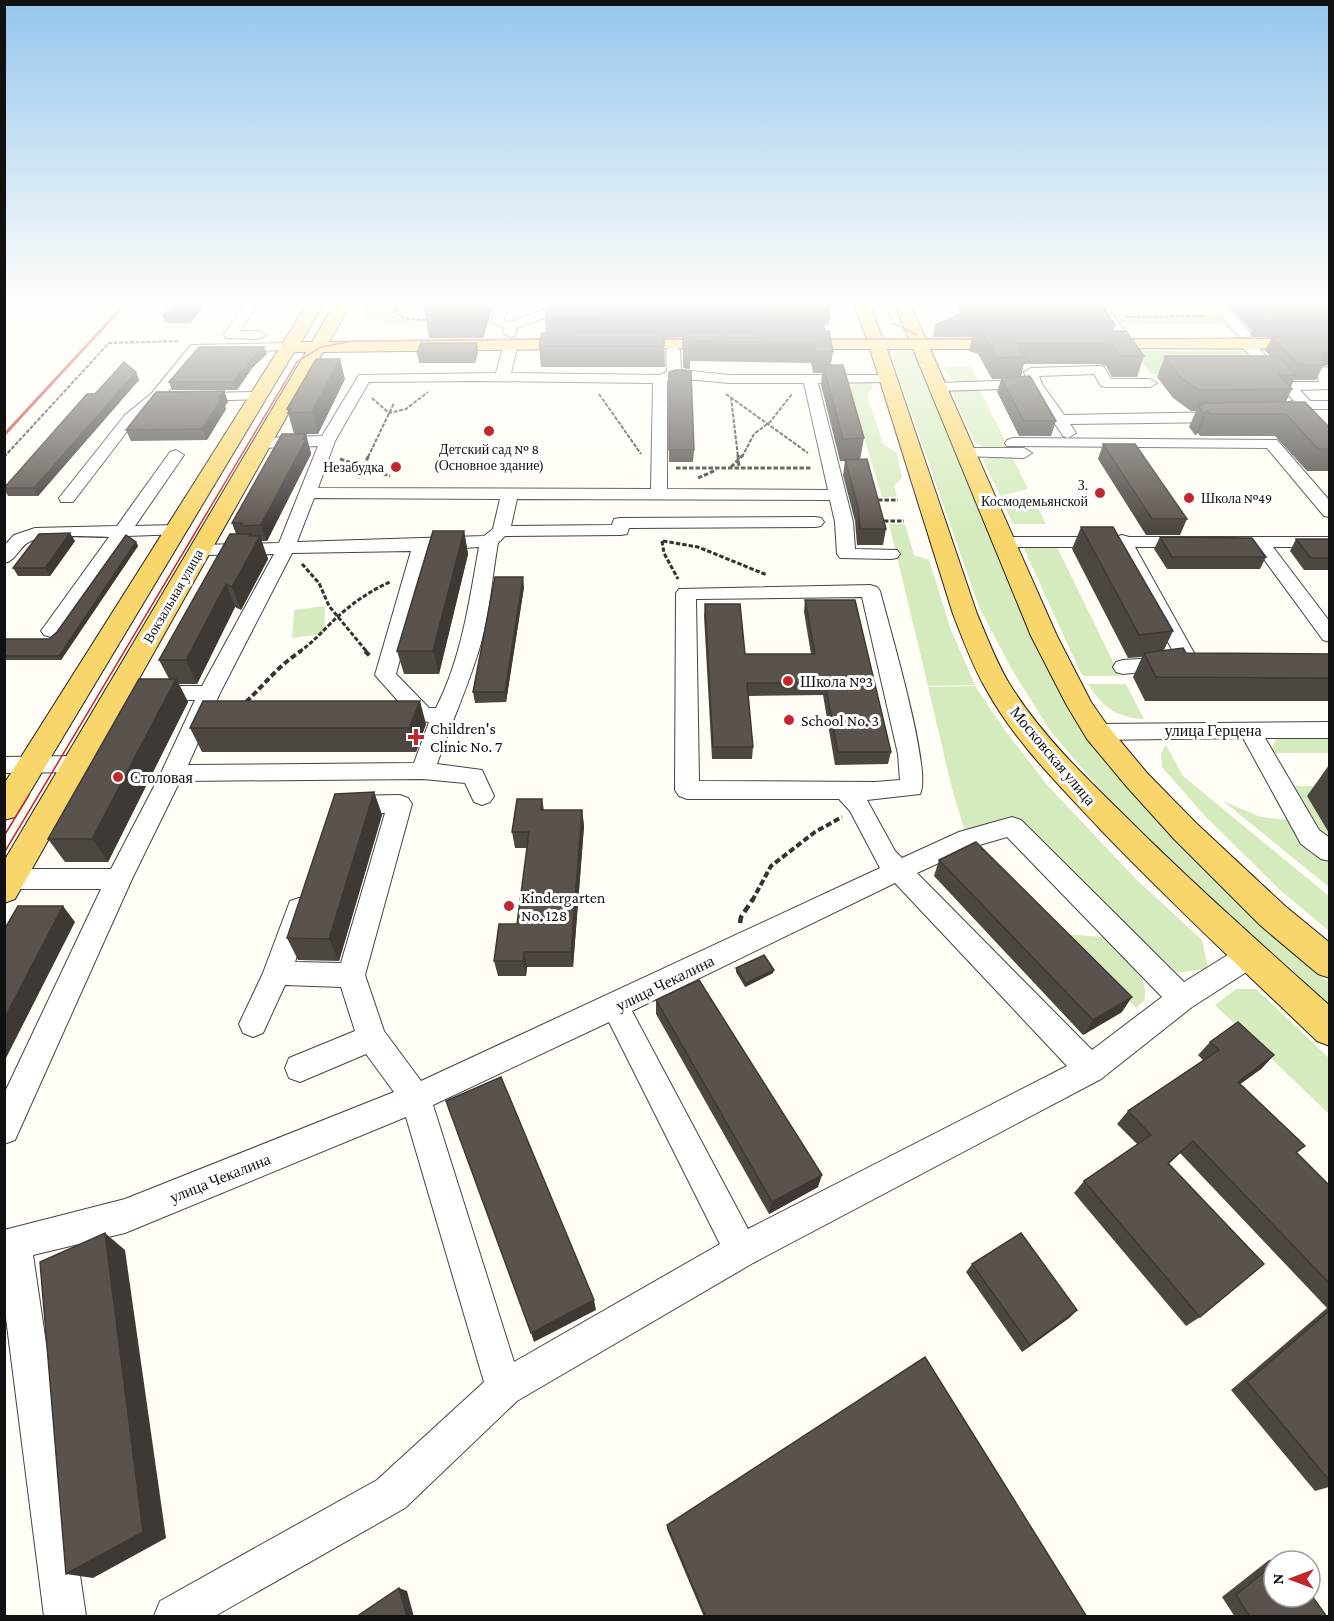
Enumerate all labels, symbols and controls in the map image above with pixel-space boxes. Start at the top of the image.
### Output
marker: Детский сад № 8 (Основное здание) [482,424,496,438]
place label: Детский сад № 8 (Основное здание) [434,441,544,474]
place label: Незабудка [323,459,385,475]
marker: Незабудка [389,460,403,474]
place label: З. Космодемьянской [981,477,1089,509]
marker: З. Космодемьянской [1093,486,1107,500]
place label: Школа №49 [1201,490,1272,506]
marker: Школа №49 [1182,491,1196,505]
street label: Вокзальная улица [140,546,207,646]
place label: Школа №3 [800,673,873,690]
marker: Школа №3 [781,674,795,688]
street label: Московская улица [1006,703,1099,809]
place label: School No. 3 [801,712,879,729]
marker: School No. 3 [782,713,796,727]
place label: Children's Clinic No. 7 [430,720,503,755]
street label: улица Герцена [1165,722,1261,740]
marker: Children's Clinic No. 7 [407,728,425,746]
place label: Столовая [130,769,193,786]
marker: Столовая [111,770,125,784]
place label: Kindergarten No. 128 [521,889,606,924]
marker: Kindergarten No. 128 [502,899,516,913]
street label: улица Чекалина [613,952,717,1015]
street label: улица Чекалина [167,1150,273,1207]
north arrow [1262,1549,1322,1609]
text: N [1269,1573,1286,1584]

